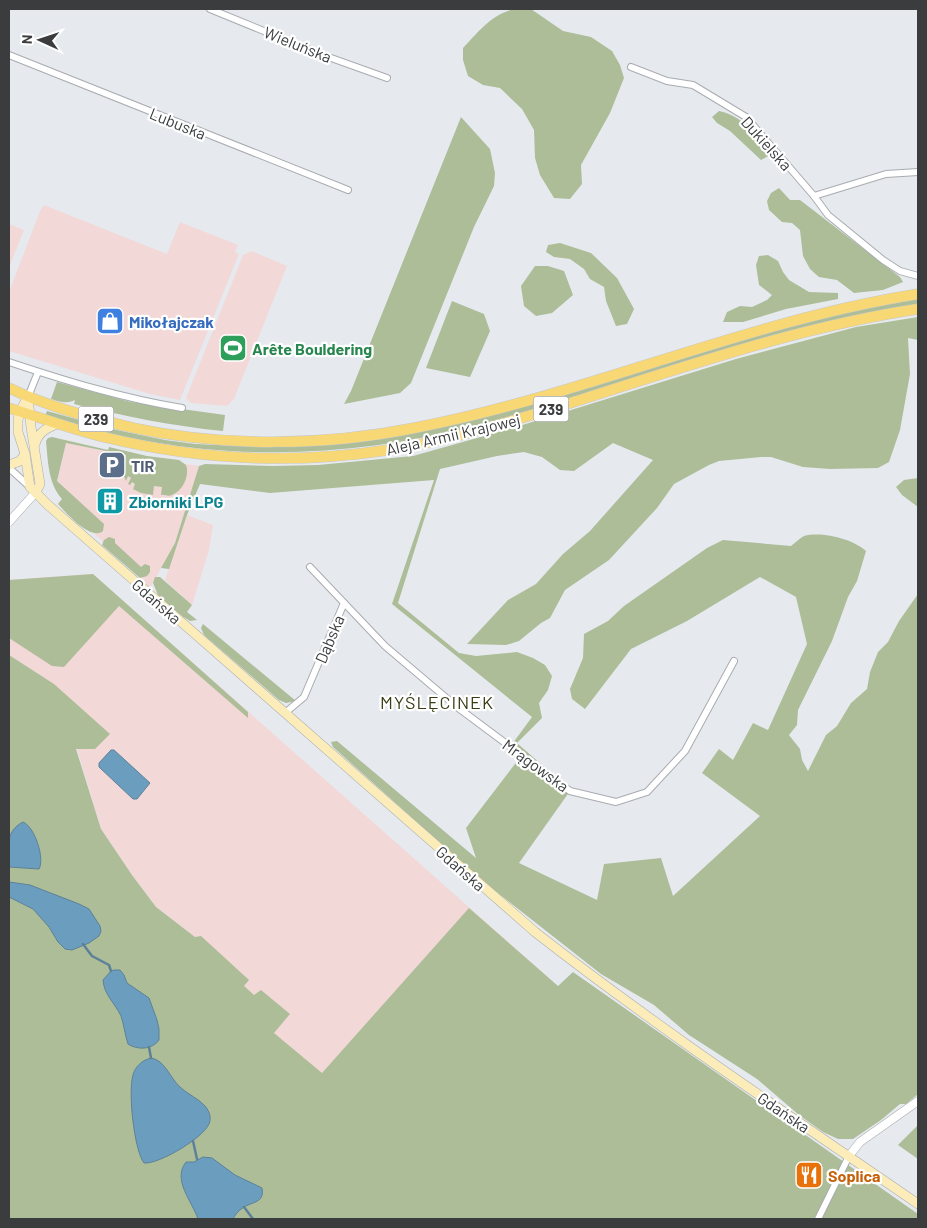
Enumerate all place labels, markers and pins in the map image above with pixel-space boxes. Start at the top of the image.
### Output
shop icon: Mikołajczak [95,306,125,336]
place label: Mikołajczak [129,312,214,331]
sports icon: Arête Bouldering [218,333,248,363]
place label: Arête Bouldering [252,339,372,358]
parking icon: TIR [97,450,127,480]
place label: TIR [131,456,155,475]
building icon: Zbiorniki LPG [95,486,125,516]
place label: Zbiorniki LPG [129,492,223,511]
restaurant icon: Soplica [794,1160,824,1190]
place label: Soplica [828,1166,881,1185]

